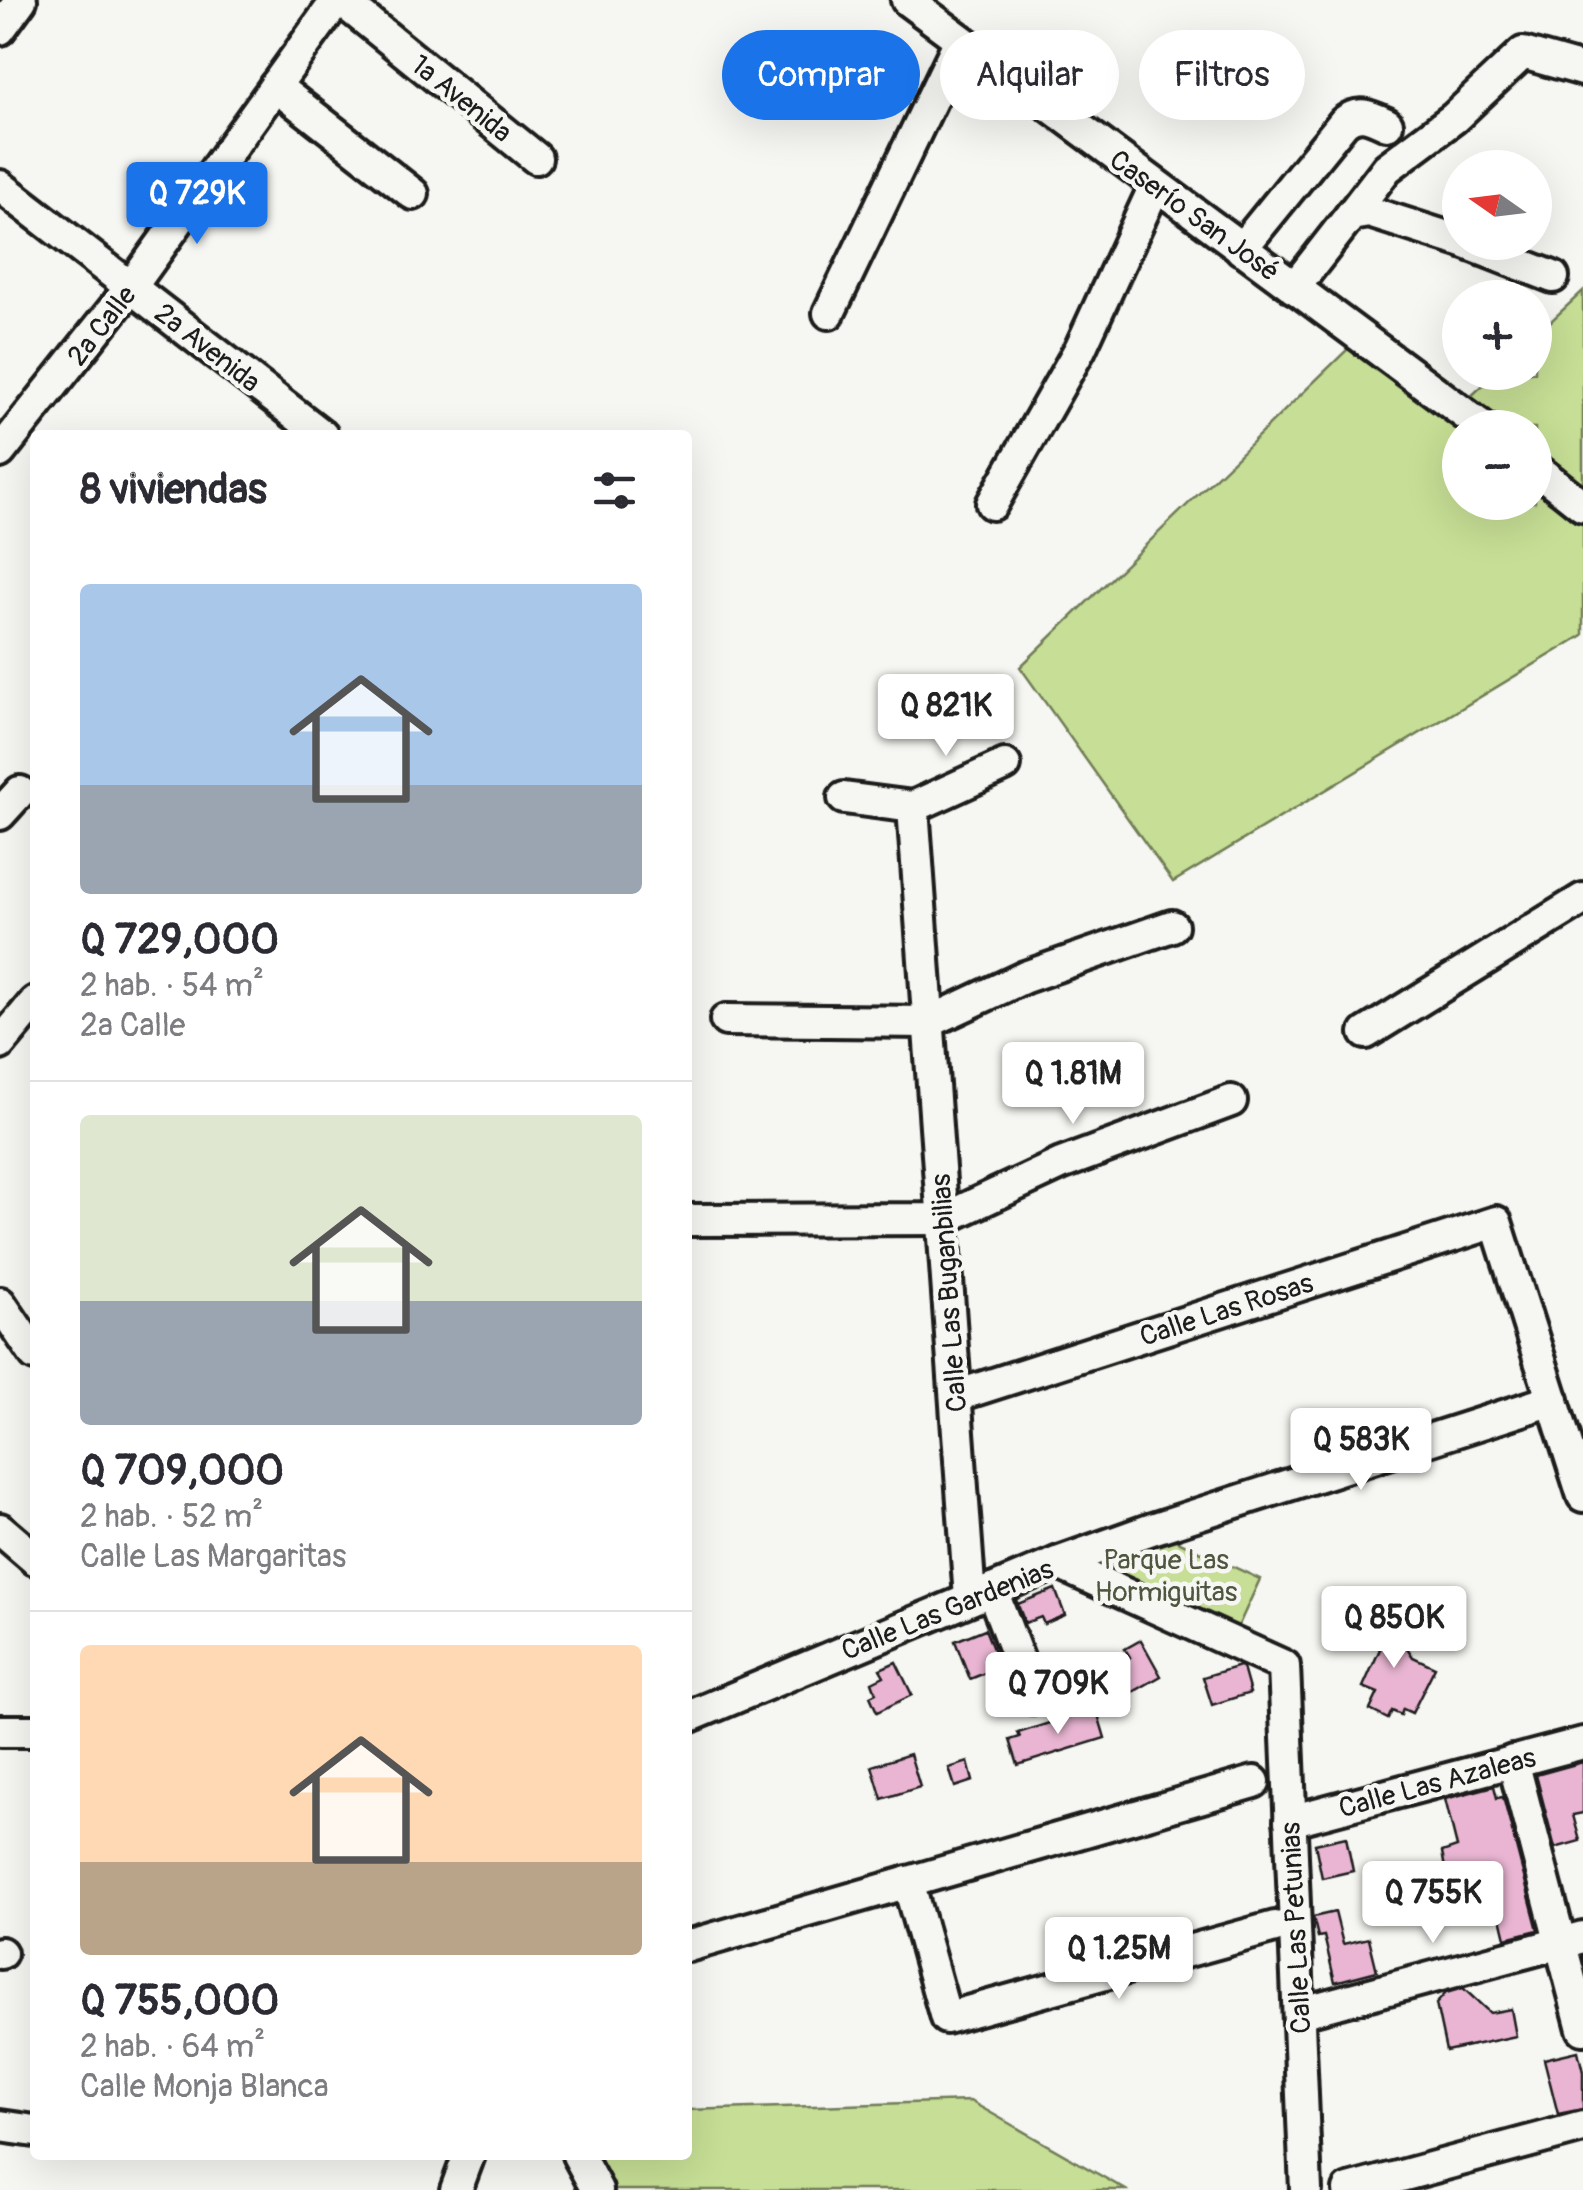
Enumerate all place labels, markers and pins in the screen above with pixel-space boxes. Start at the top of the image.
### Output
pin: Q 729K [116,162,278,247]
pin: Q 821K [865,674,1027,759]
pin: Q 1.81M [981,1042,1165,1127]
pin: Q 583K [1280,1408,1442,1493]
pin: Q 850K [1313,1586,1475,1671]
pin: Q 709K [977,1652,1139,1737]
pin: Q 755K [1352,1861,1514,1946]
pin: Q 1.25M [1027,1917,1211,2002]

